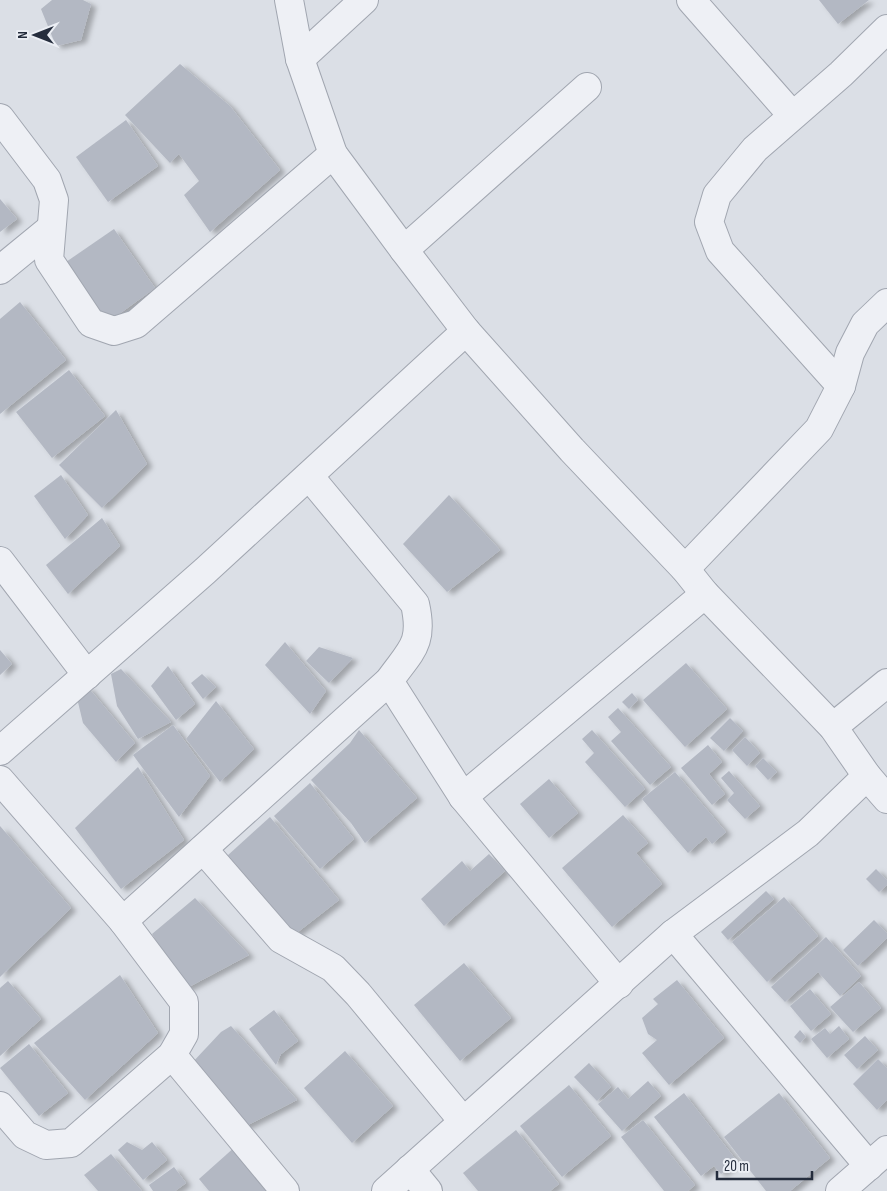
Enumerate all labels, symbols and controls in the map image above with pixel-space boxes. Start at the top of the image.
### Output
north arrow [10,10,60,60]
text: N [14,31,31,39]
scale bar [717,1148,812,1180]
text: 20 m [724,1157,749,1176]

